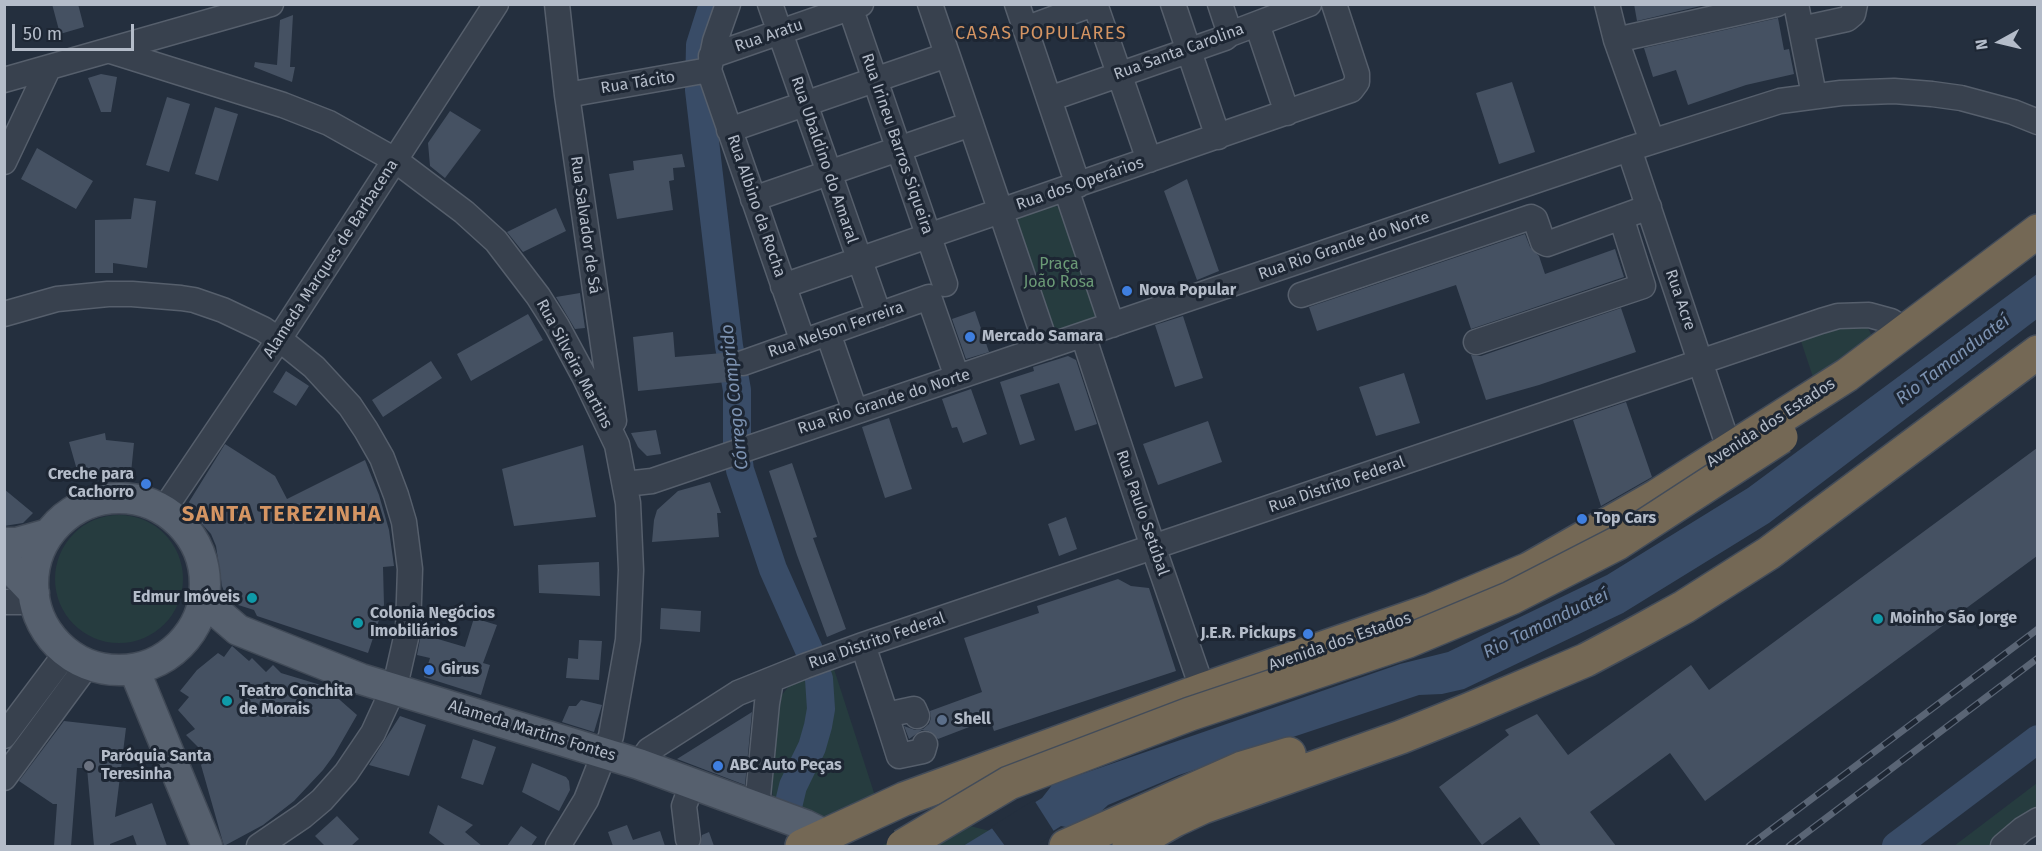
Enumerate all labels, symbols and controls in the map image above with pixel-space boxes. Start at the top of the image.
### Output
scale bar [15,12,136,50]
north arrow [1970,12,2030,72]
street label: Rua Aratu [733,15,805,57]
street label: Rua Santa Carolina [1111,20,1247,84]
text: 50 m [23,23,62,45]
district label: CASAS POPULARES [955,23,1127,45]
text: N [1972,38,1992,51]
street label: Rua Irineu Barros Siqueira [857,51,937,237]
street label: Rua Tácito [599,68,677,98]
street label: Rua Ubaldino do Amaral [786,74,862,246]
street label: Rua Albino da Rocha [723,132,789,280]
street label: Rua dos Operários [1014,153,1146,215]
street label: Rua Salvador de Sá [566,155,604,295]
street label: Alameda Marques de Barbacena [260,156,402,362]
street label: Rua Rio Grande do Norte [1256,208,1432,284]
park label: Praça João Rosa [1023,255,1095,293]
street label: Rua Acre [1661,267,1699,333]
place label: Nova Popular [1139,281,1236,301]
marker: Nova Popular [1120,284,1134,298]
street label: Rua Silveira Martins [532,296,616,432]
street label: Rua Nelson Ferreira [766,298,906,362]
water label: Rio Tamanduateí [1892,310,2014,410]
water label: Córrego Comprido [717,323,753,471]
place label: Mercado Samara [982,327,1103,347]
marker: Mercado Samara [963,330,977,344]
street label: Rua Rio Grande do Norte [795,365,973,439]
street label: Avenida dos Estados [1703,374,1839,472]
street label: Rua Paulo Setúbal [1111,448,1173,578]
street label: Rua Distrito Federal [1266,453,1408,517]
place label: Creche para Cachorro [48,465,134,503]
marker: Creche para Cachorro [139,477,153,491]
district label: SANTA TEREZINHA [182,502,382,528]
place label: Top Cars [1594,509,1656,529]
marker: Top Cars [1575,512,1589,526]
water label: Rio Tamanduateí [1480,584,1612,664]
place label: Edmur Imóveis [133,588,240,608]
marker: Edmur Imóveis [245,591,259,605]
place label: Colonia Negócios Imobiliários [370,604,495,642]
street label: Rua Distrito Federal [806,609,948,673]
street label: Avenida dos Estados [1266,609,1414,675]
place label: Moinho São Jorge [1890,609,2017,629]
marker: Moinho São Jorge [1871,612,1885,626]
marker: Colonia Negócios Imobiliários [351,616,365,630]
place label: J.E.R. Pickups [1200,624,1296,644]
marker: J.E.R. Pickups [1301,627,1315,641]
place label: Girus [441,660,479,680]
marker: Girus [422,663,436,677]
place label: Teatro Conchita de Morais [239,682,353,720]
marker: Teatro Conchita de Morais [220,694,234,708]
street label: Alameda Martins Fontes [446,696,618,766]
place label: Shell [954,710,991,730]
marker: Shell [935,713,949,727]
place label: Paróquia Santa Teresinha [101,747,212,785]
place label: ABC Auto Peças [730,756,842,776]
marker: Paróquia Santa Teresinha [82,759,96,773]
marker: ABC Auto Peças [711,759,725,773]

